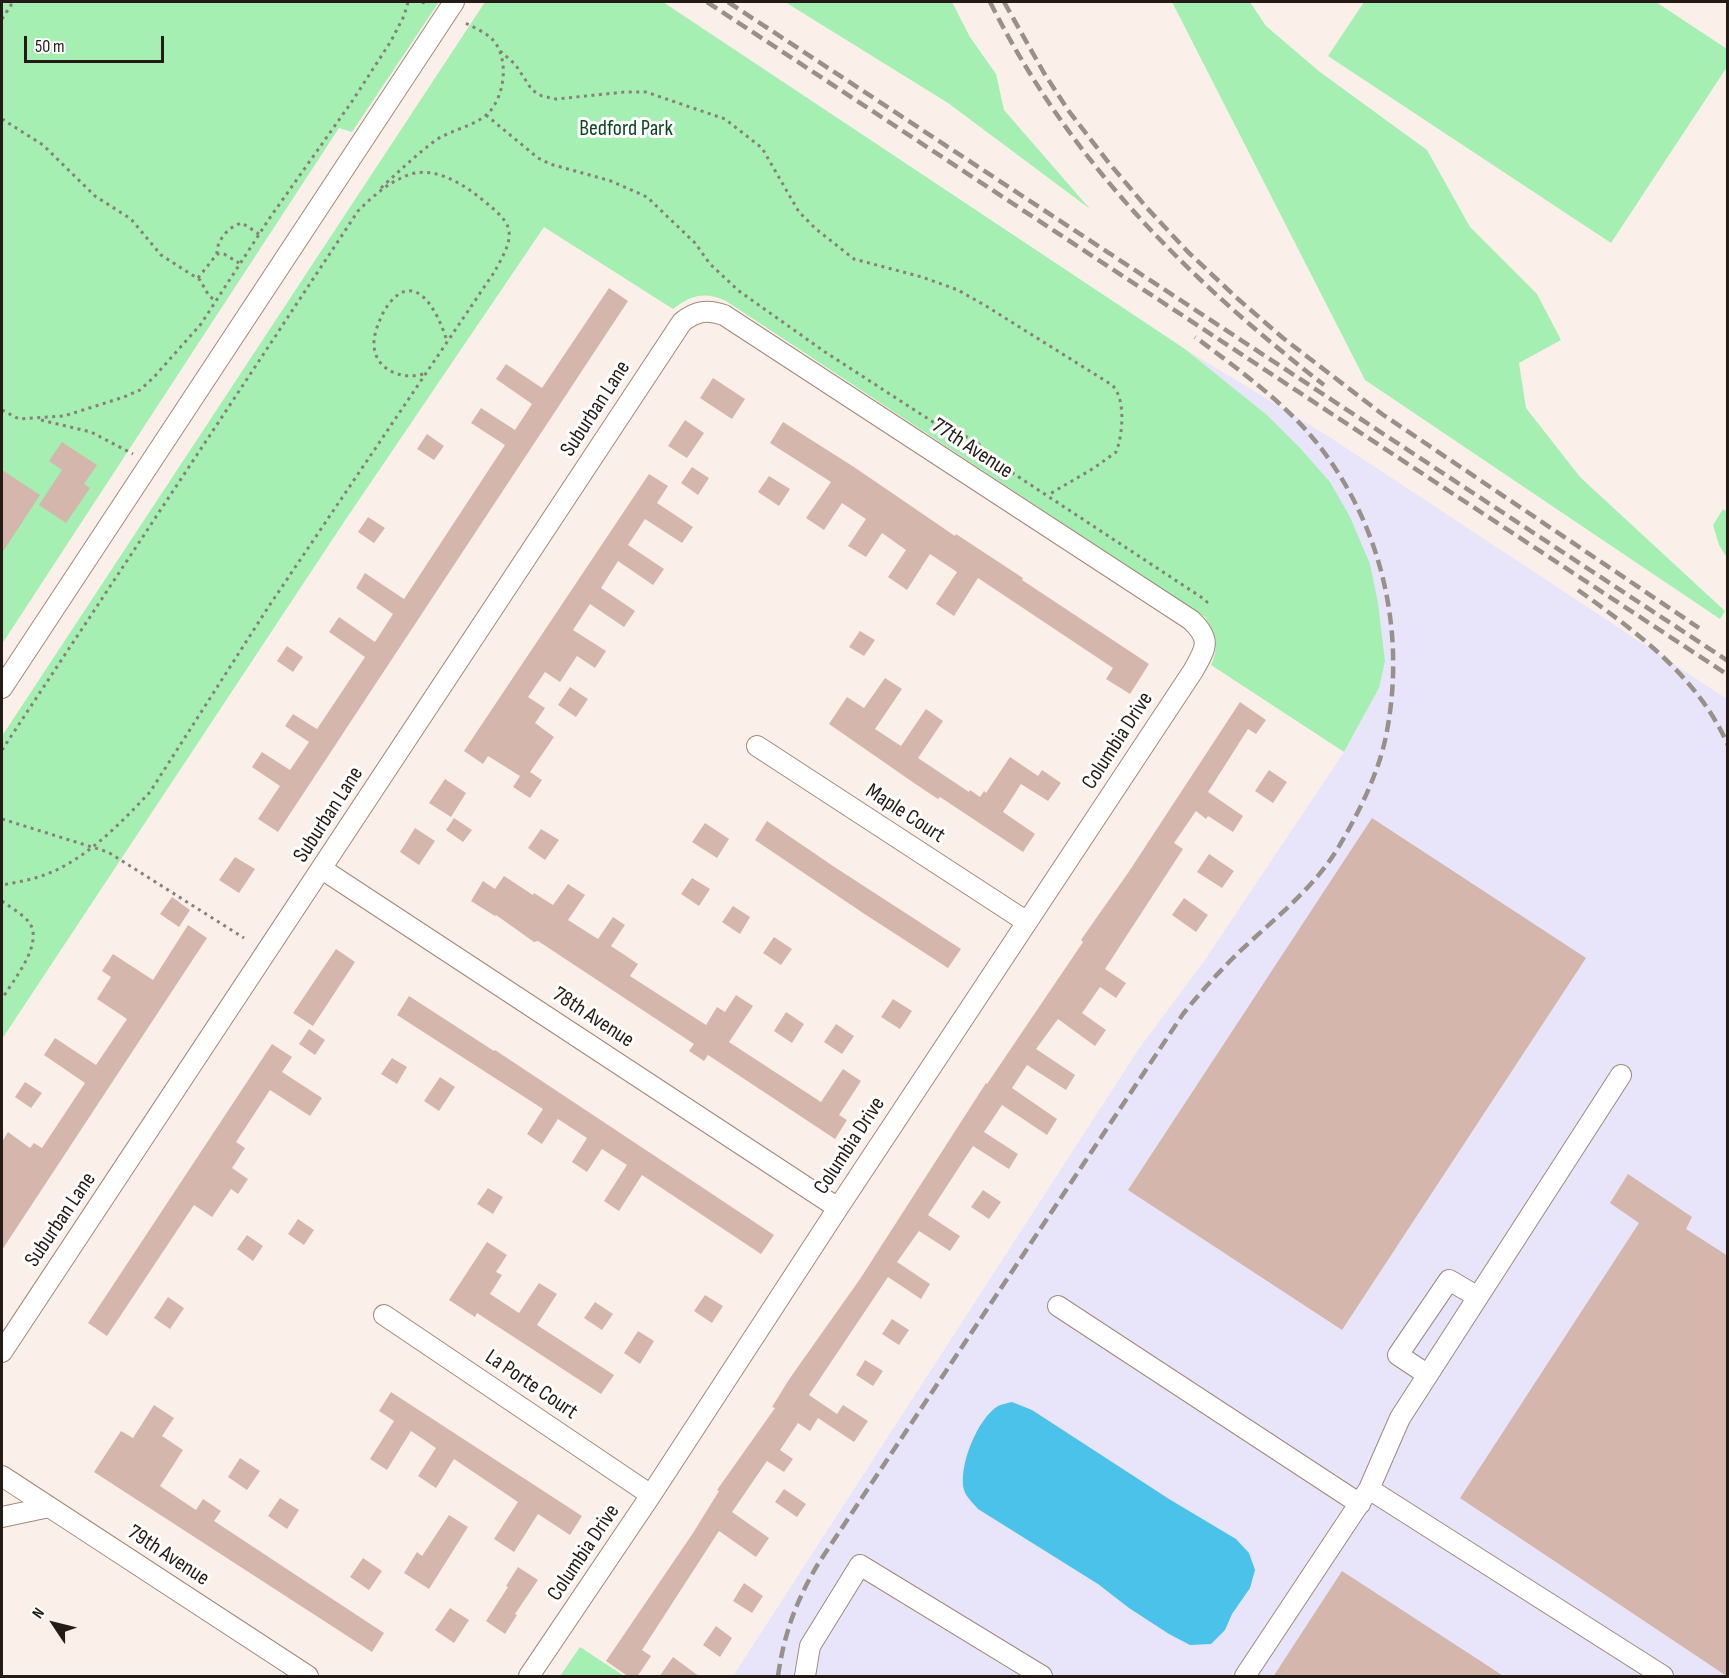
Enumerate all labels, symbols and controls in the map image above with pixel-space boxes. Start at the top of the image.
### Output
scale bar [27,24,166,62]
text: 50 m [35,36,65,57]
park label: Bedford Park [579,116,673,142]
street label: Suburban Lane [555,356,637,462]
street label: 77th Avenue [927,413,1017,485]
street label: Columbia Drive [1077,687,1159,795]
street label: Suburban Lane [288,762,370,868]
street label: Maple Court [860,779,950,849]
street label: 78th Avenue [547,982,639,1054]
street label: Columbia Drive [809,1092,891,1200]
street label: Suburban Lane [20,1168,102,1272]
street label: La Porte Court [480,1344,582,1426]
street label: Columbia Drive [542,1500,626,1606]
street label: 79th Avenue [122,1520,214,1592]
north arrow [24,1594,84,1654]
text: N [29,1604,49,1622]

